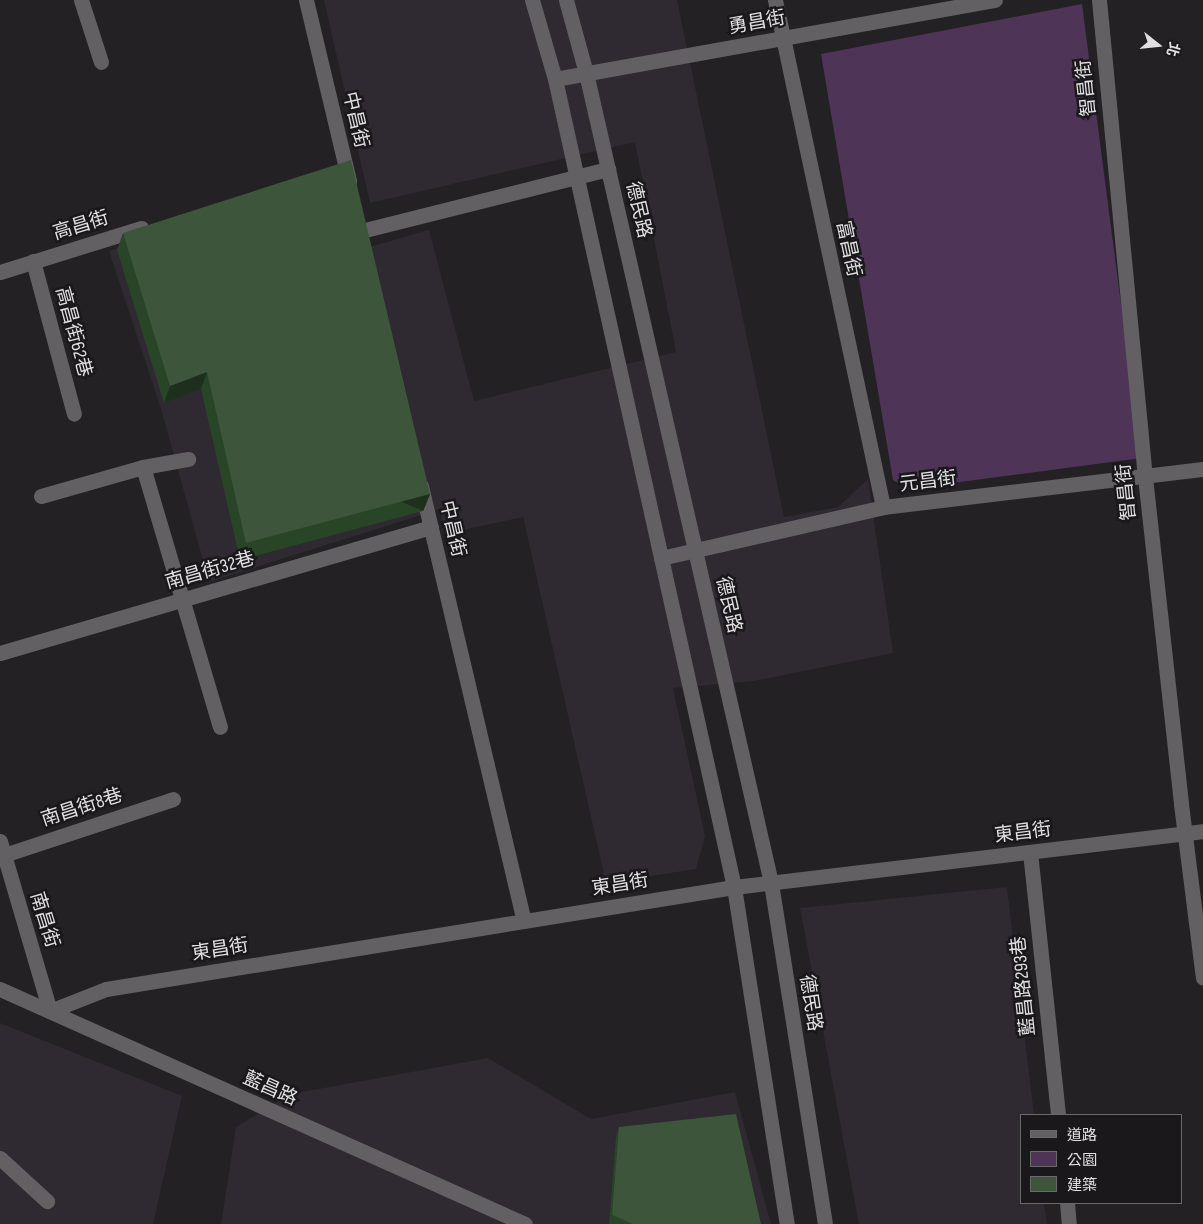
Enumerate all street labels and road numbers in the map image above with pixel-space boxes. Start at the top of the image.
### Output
street label: 勇昌街 [727,7,787,39]
street label: 智昌街 [1073,58,1101,118]
street label: 中昌街 [337,90,373,150]
street label: 德民路 [620,180,656,240]
street label: 高昌街 [50,207,112,245]
street label: 富昌街 [831,219,865,279]
street label: 高昌街62巷 [50,284,96,380]
street label: 智昌街 [1113,462,1141,522]
street label: 元昌街 [898,467,958,497]
street label: 中昌街 [434,499,470,559]
street label: 南昌街32巷 [163,547,257,595]
street label: 德民路 [710,575,746,635]
street label: 南昌街8巷 [38,784,126,832]
street label: 東昌街 [993,818,1053,848]
street label: 東昌街 [590,869,650,901]
street label: 南昌街 [25,889,63,951]
street label: 東昌街 [190,934,250,966]
street label: 藍昌路293巷 [1007,935,1041,1037]
street label: 德民路 [794,973,826,1033]
street label: 藍昌路 [239,1067,301,1111]

